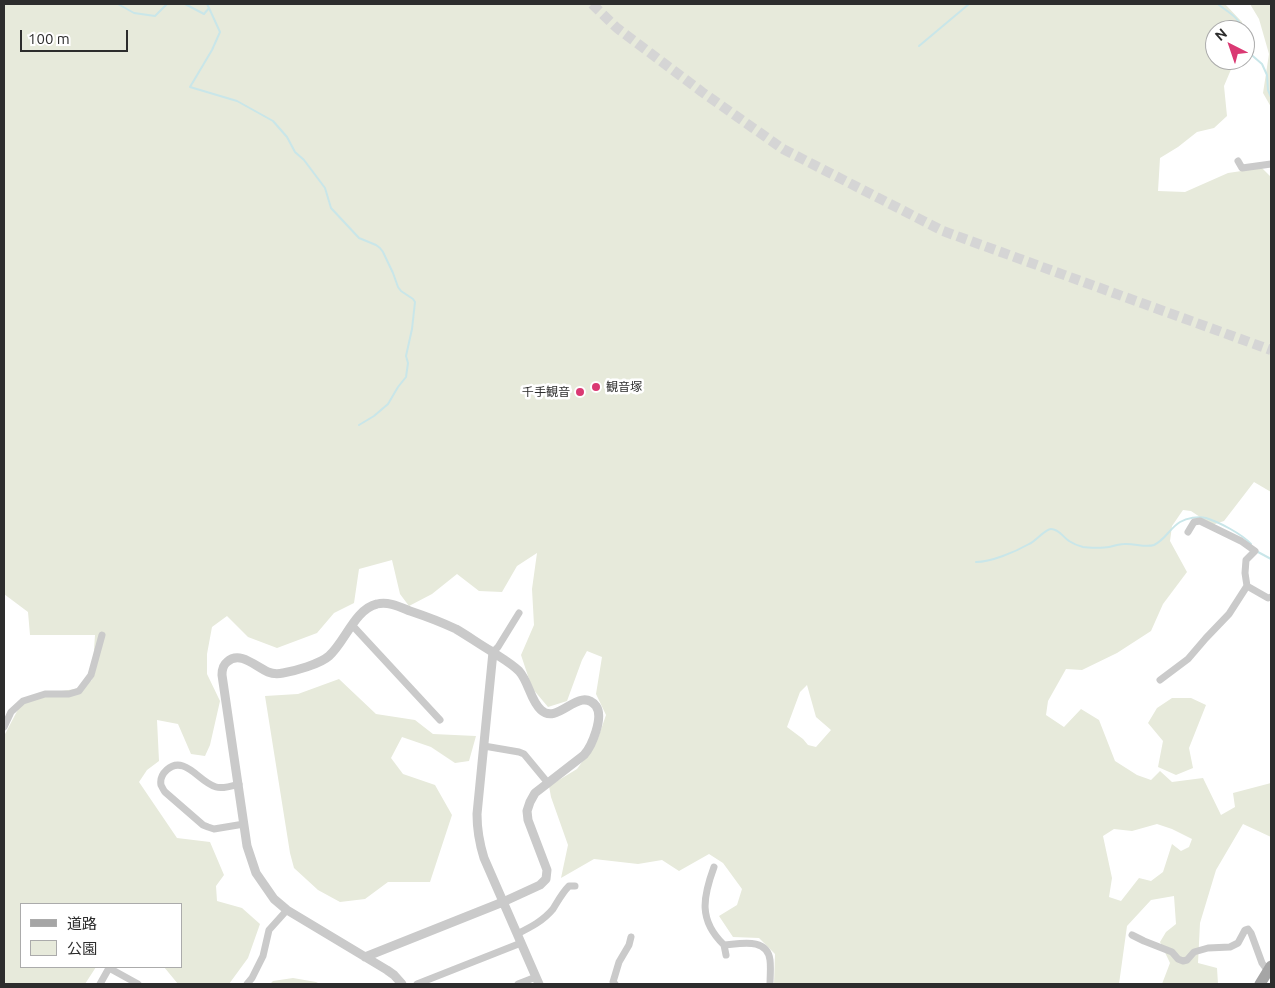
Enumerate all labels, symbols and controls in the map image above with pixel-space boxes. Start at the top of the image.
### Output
scale bar [22,20,130,52]
north arrow [1205,20,1255,70]
text: N [1212,25,1230,44]
text: 100 m [28,30,70,47]
place label: 観音塚 [606,380,642,394]
marker: 観音塚 [590,381,602,393]
place label: 千手観音 [522,385,570,399]
marker: 千手観音 [574,386,586,398]
legend [20,903,182,968]
text: 道路 [67,915,97,932]
text: 公園 [67,940,97,957]

